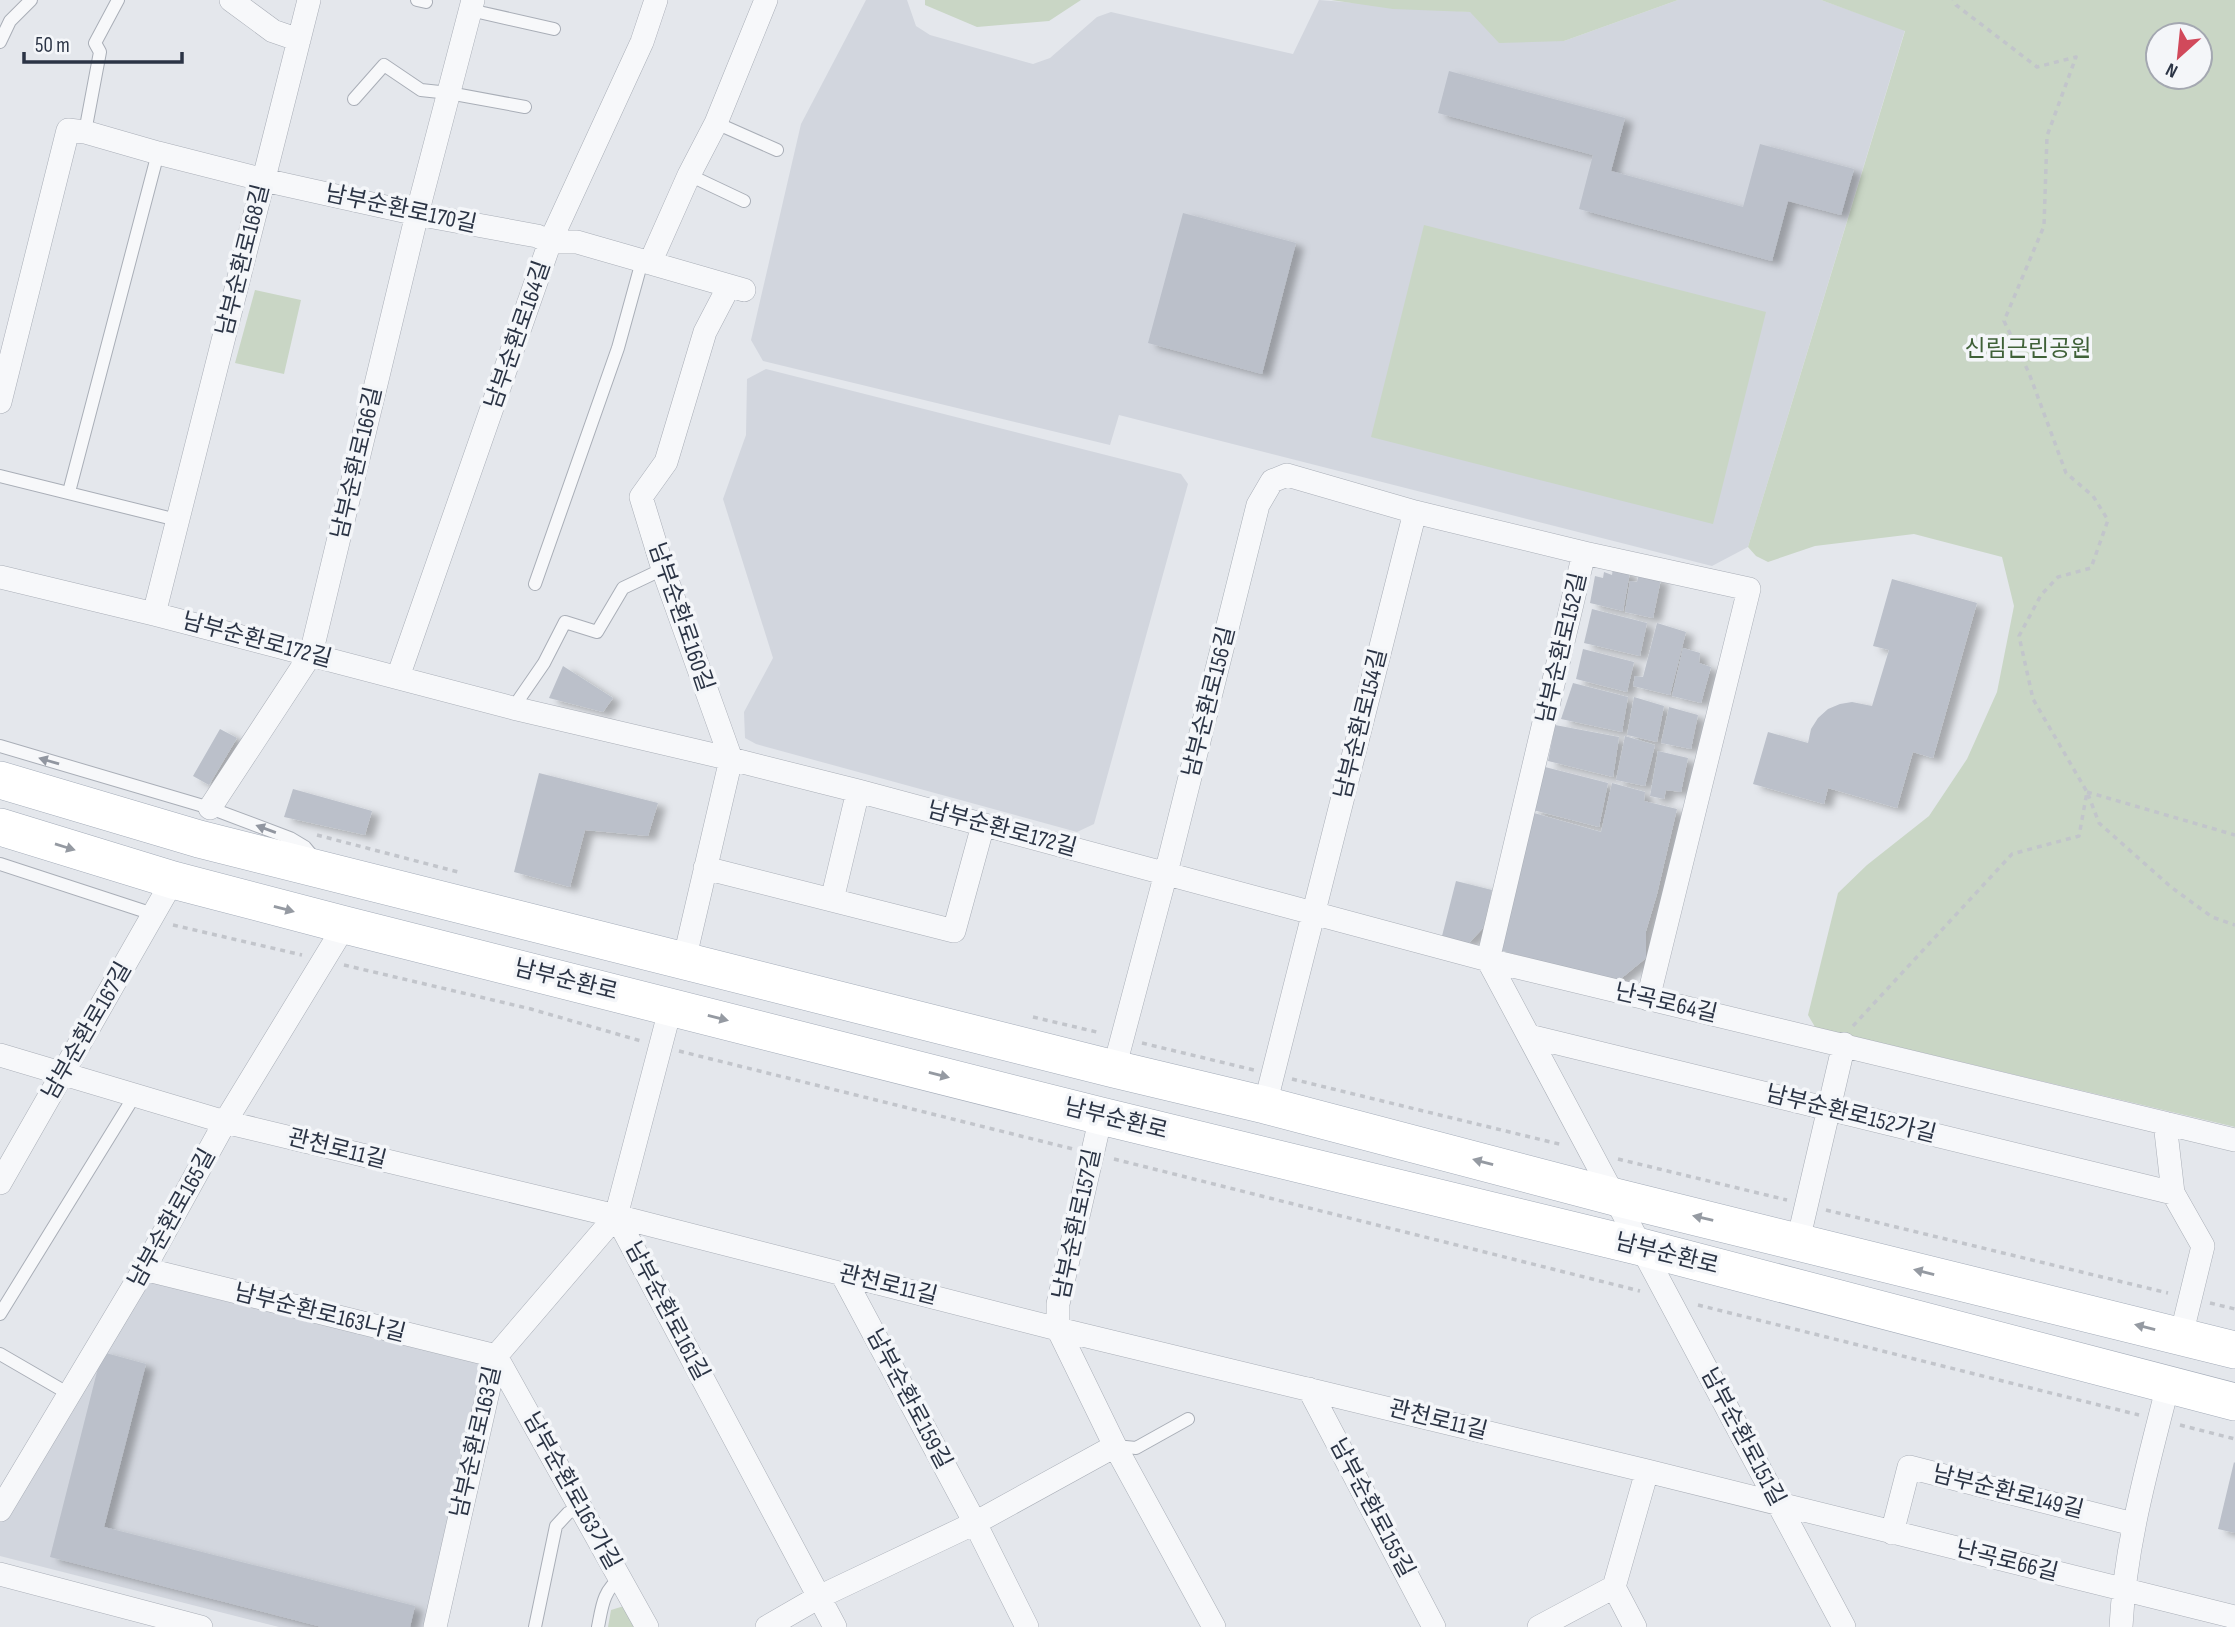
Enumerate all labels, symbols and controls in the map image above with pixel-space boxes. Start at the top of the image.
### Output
scale bar [24,21,182,65]
north arrow [2144,21,2214,91]
text: 50 m [35,33,70,58]
text: N [2162,57,2182,82]
street label: 남부순환로170길 [323,179,479,239]
street label: 남부순환로168길 [211,181,275,339]
street label: 남부순환로164길 [480,257,556,413]
park label: 신림근린공원 [1965,335,2091,363]
street label: 남부순환로166길 [326,384,388,542]
street label: 남부순환로160길 [642,539,720,695]
street label: 남부순환로152길 [1531,570,1593,726]
street label: 남부순환로172길 [179,607,335,673]
street label: 남부순환로156길 [1177,624,1241,780]
street label: 남부순환로154길 [1329,646,1393,802]
one-way arrow [39,755,60,765]
street label: 남부순환로172길 [924,796,1080,862]
one-way arrow [256,823,277,834]
one-way arrow [55,842,76,852]
one-way arrow [273,904,295,915]
street label: 남부순환로 [511,954,621,1006]
street label: 남부순환로167길 [36,957,138,1105]
street label: 난곡로64길 [1612,978,1720,1028]
one-way arrow [708,1013,730,1024]
one-way arrow [928,1070,950,1081]
street label: 남부순환로152가길 [1763,1079,1939,1149]
street label: 남부순환로 [1061,1093,1171,1145]
street label: 관천로11길 [285,1123,389,1175]
street label: 남부순환로165길 [122,1144,222,1292]
street label: 남부순환로157길 [1047,1146,1107,1302]
one-way arrow [1472,1156,1494,1167]
one-way arrow [1692,1212,1714,1223]
street label: 남부순환로 [1612,1228,1722,1280]
street label: 남부순환로161길 [619,1237,715,1385]
street label: 관천로11길 [836,1259,940,1311]
one-way arrow [1913,1266,1935,1277]
street label: 남부순환로163나길 [231,1278,409,1348]
one-way arrow [2134,1321,2156,1332]
street label: 남부순환로159길 [860,1324,958,1474]
street label: 남부순환로163길 [445,1363,507,1521]
street label: 남부순환로151길 [1695,1363,1791,1511]
street label: 관천로11길 [1386,1394,1490,1446]
street label: 남부순환로163가길 [517,1407,627,1575]
street label: 남부순환로155길 [1324,1434,1420,1582]
street label: 남부순환로149길 [1929,1460,2087,1524]
street label: 난곡로66길 [1953,1535,2061,1587]

